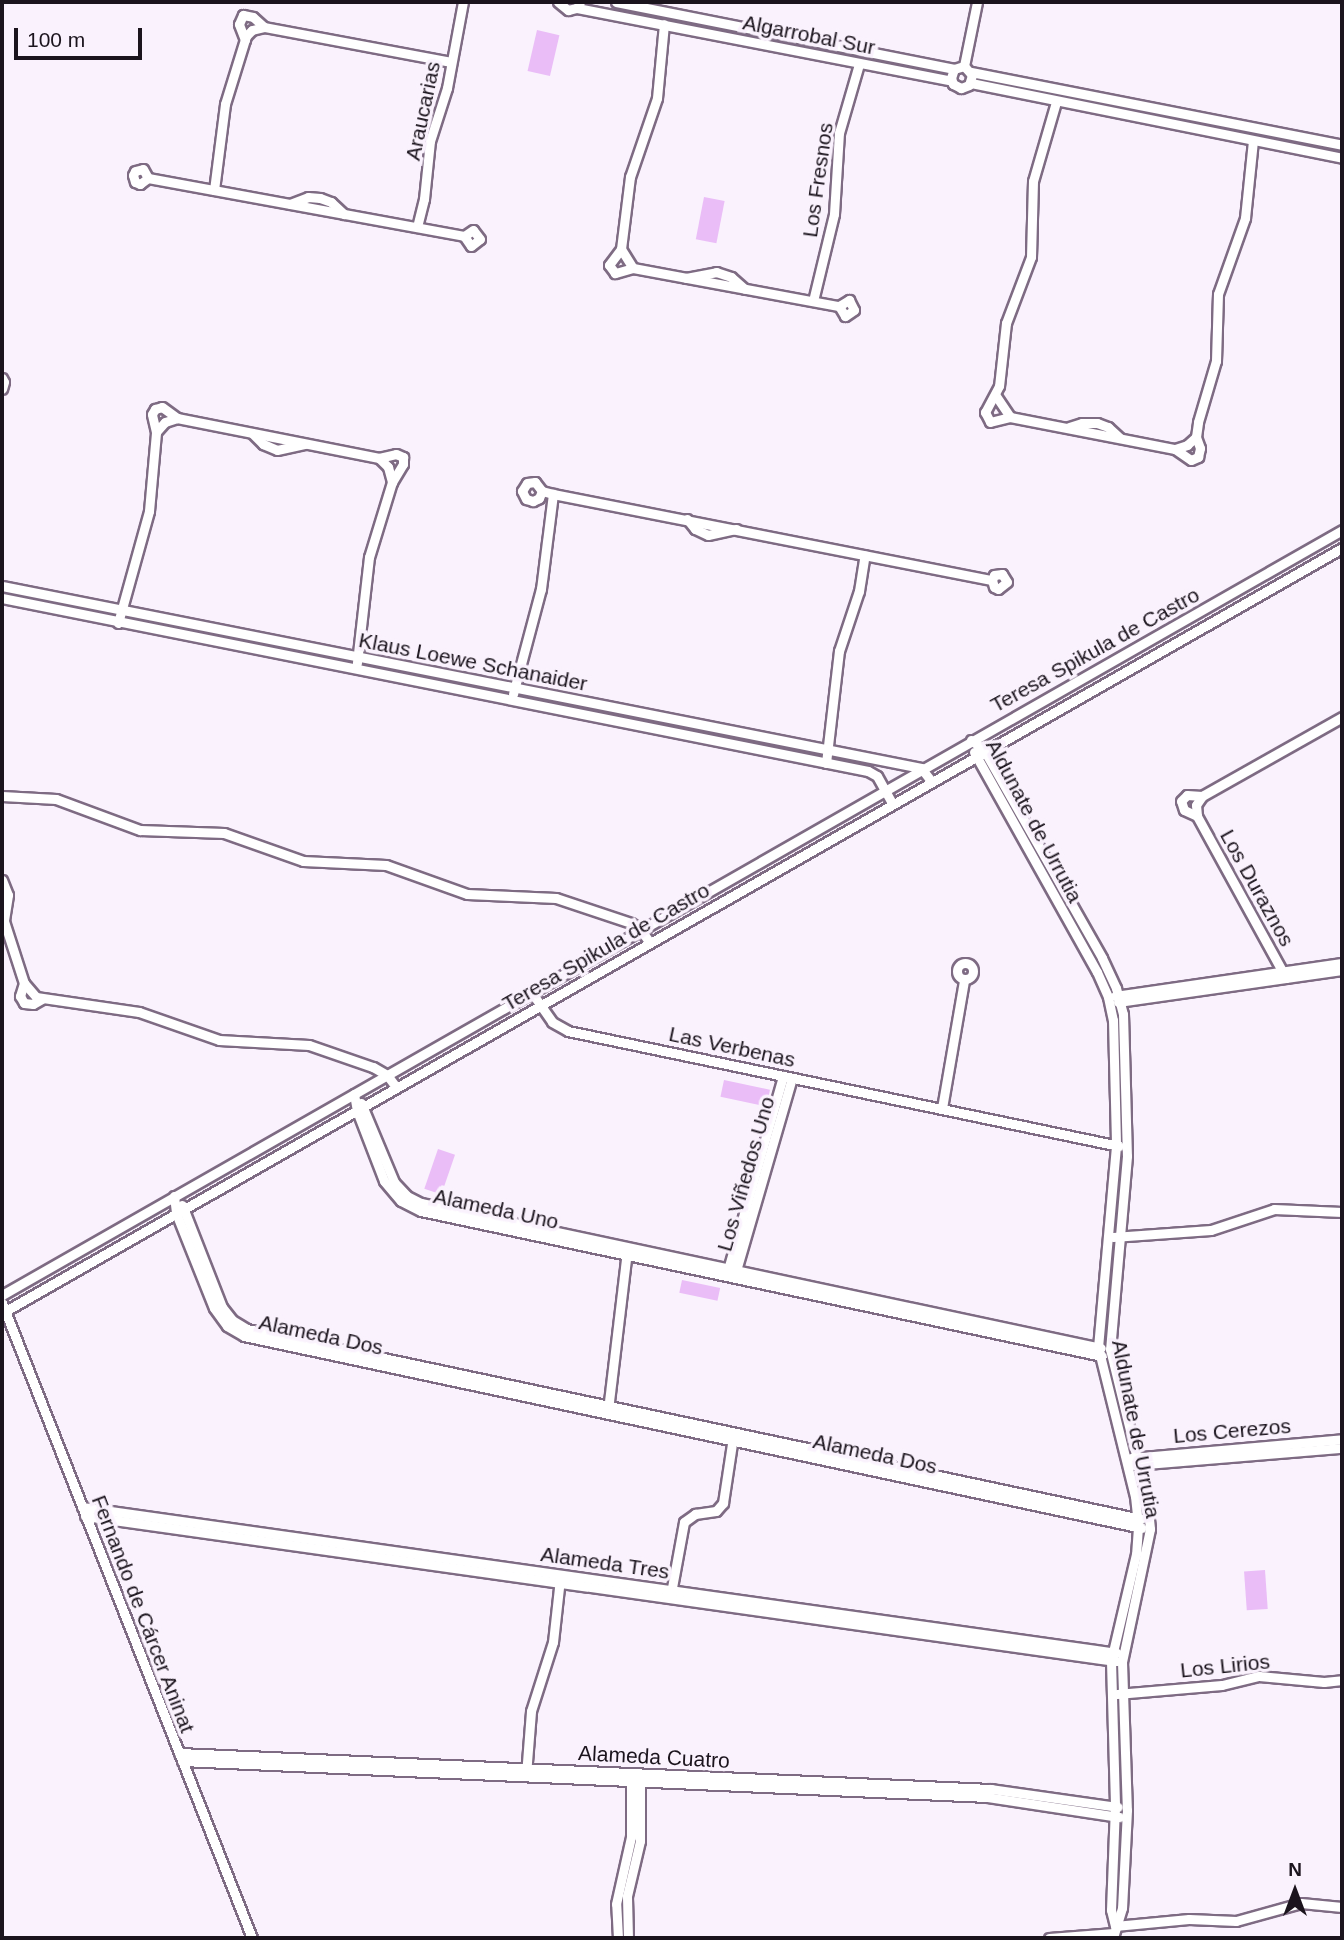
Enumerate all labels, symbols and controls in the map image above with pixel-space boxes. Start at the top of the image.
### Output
street label: Algarrobal Sur [741,10,877,60]
scale bar [18,14,145,58]
text: 100 m [27,28,85,51]
street label: Araucarias [400,59,446,163]
street label: Los Fresnos [797,121,839,239]
street label: Teresa Spikula de Castro [986,582,1204,718]
street label: Klaus Loewe Schanaider [357,627,589,697]
street label: Aldunate de Urrutia [980,735,1088,907]
street label: Los Duraznos [1215,825,1299,951]
street label: Teresa Spikula de Castro [498,877,714,1017]
street label: Las Verbenas [667,1021,797,1073]
street label: Los Viñedos Uno [712,1094,780,1254]
street label: Alameda Uno [431,1183,561,1235]
street label: Alameda Dos [257,1310,385,1360]
street label: Aldunate de Urrutia [1106,1338,1166,1520]
street label: Los Cerezos [1172,1413,1292,1449]
street label: Alameda Dos [811,1429,939,1479]
street label: Fernando de Cárcer Aninat [86,1491,200,1737]
street label: Alameda Tres [539,1541,671,1585]
street label: Los Lirios [1179,1649,1271,1683]
street label: Alameda Cuatro [578,1740,730,1774]
north arrow [1260,1856,1330,1926]
text: N [1288,1859,1302,1880]

